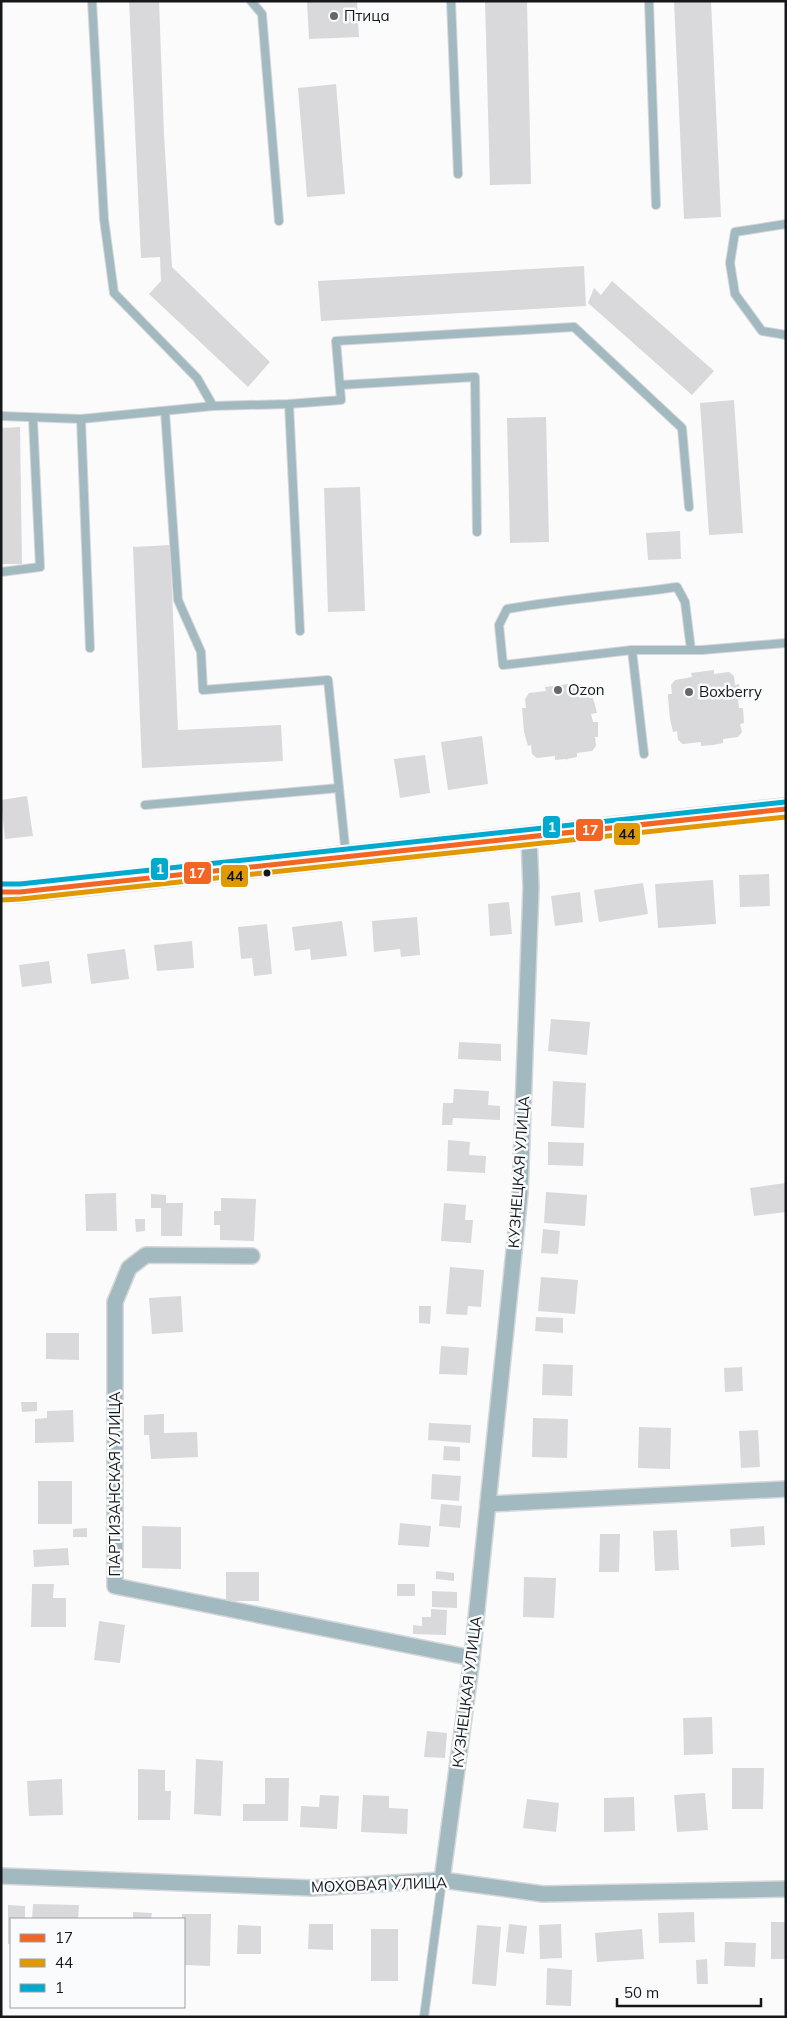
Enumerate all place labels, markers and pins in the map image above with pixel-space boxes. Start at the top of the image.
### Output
place label: Птица [344,6,390,25]
marker: Птица [328,10,340,22]
place label: Ozon [568,680,605,699]
place label: Boxberry [699,682,762,701]
marker: Ozon [552,684,564,696]
marker: Boxberry [683,686,695,698]
unlabelled marker [262,868,272,878]

